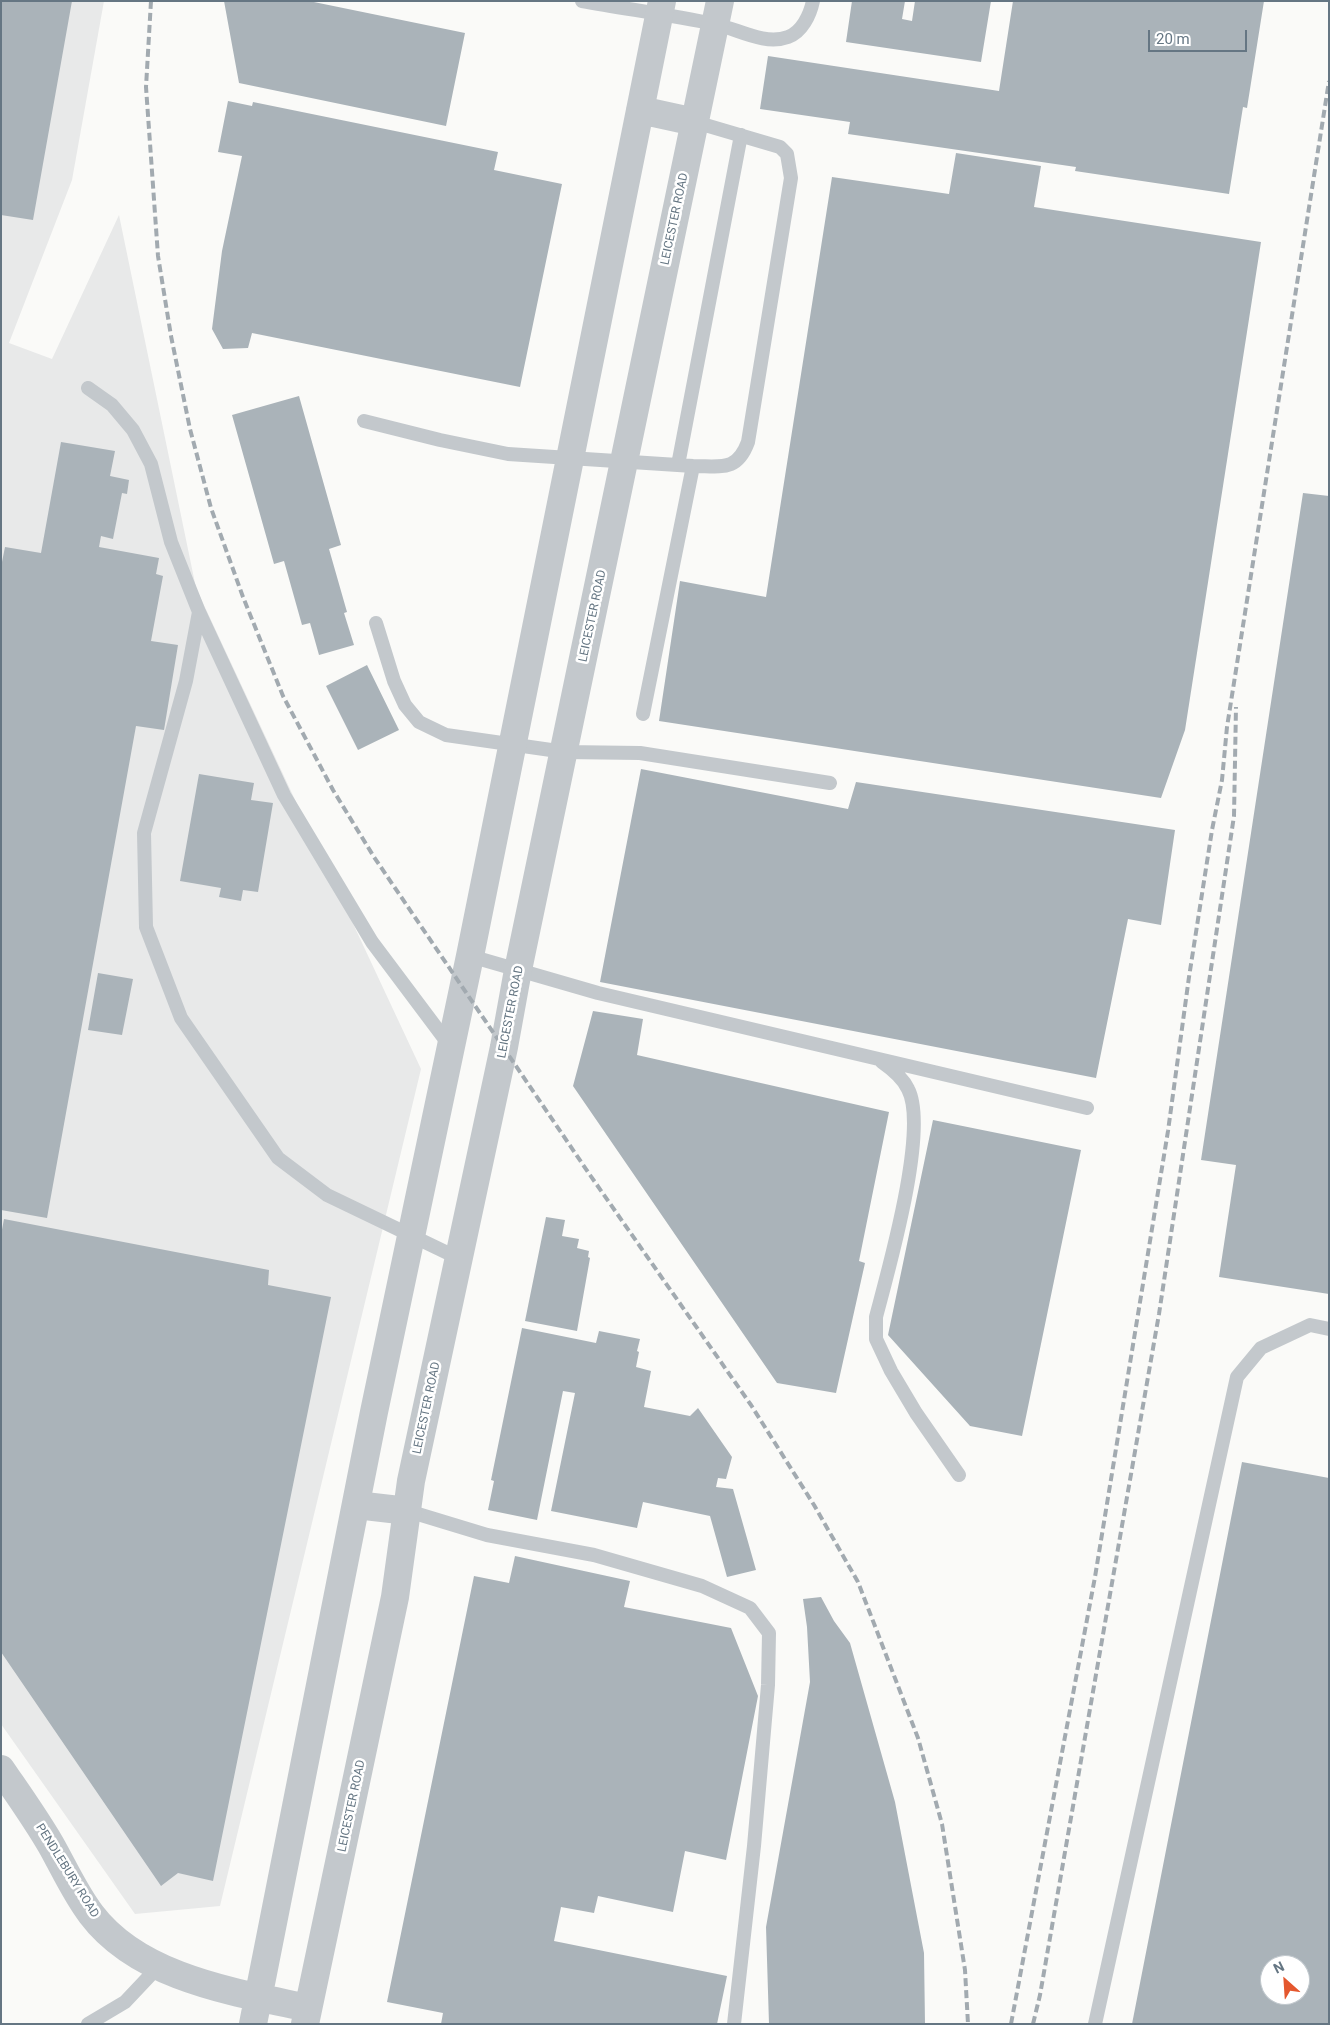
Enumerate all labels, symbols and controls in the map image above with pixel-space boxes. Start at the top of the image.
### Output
scale bar [1150,20,1249,52]
text: 20 m [1156,30,1190,48]
street label: LEICESTER ROAD [658,172,692,266]
street label: LEICESTER ROAD [576,569,610,663]
street label: LEICESTER ROAD [495,965,527,1059]
street label: LEICESTER ROAD [410,1361,444,1455]
street label: LEICESTER ROAD [335,1759,369,1853]
street label: PENDLEBURY ROAD [32,1821,102,1921]
north arrow [1260,1955,1310,2005]
text: N [1271,1958,1287,1977]

